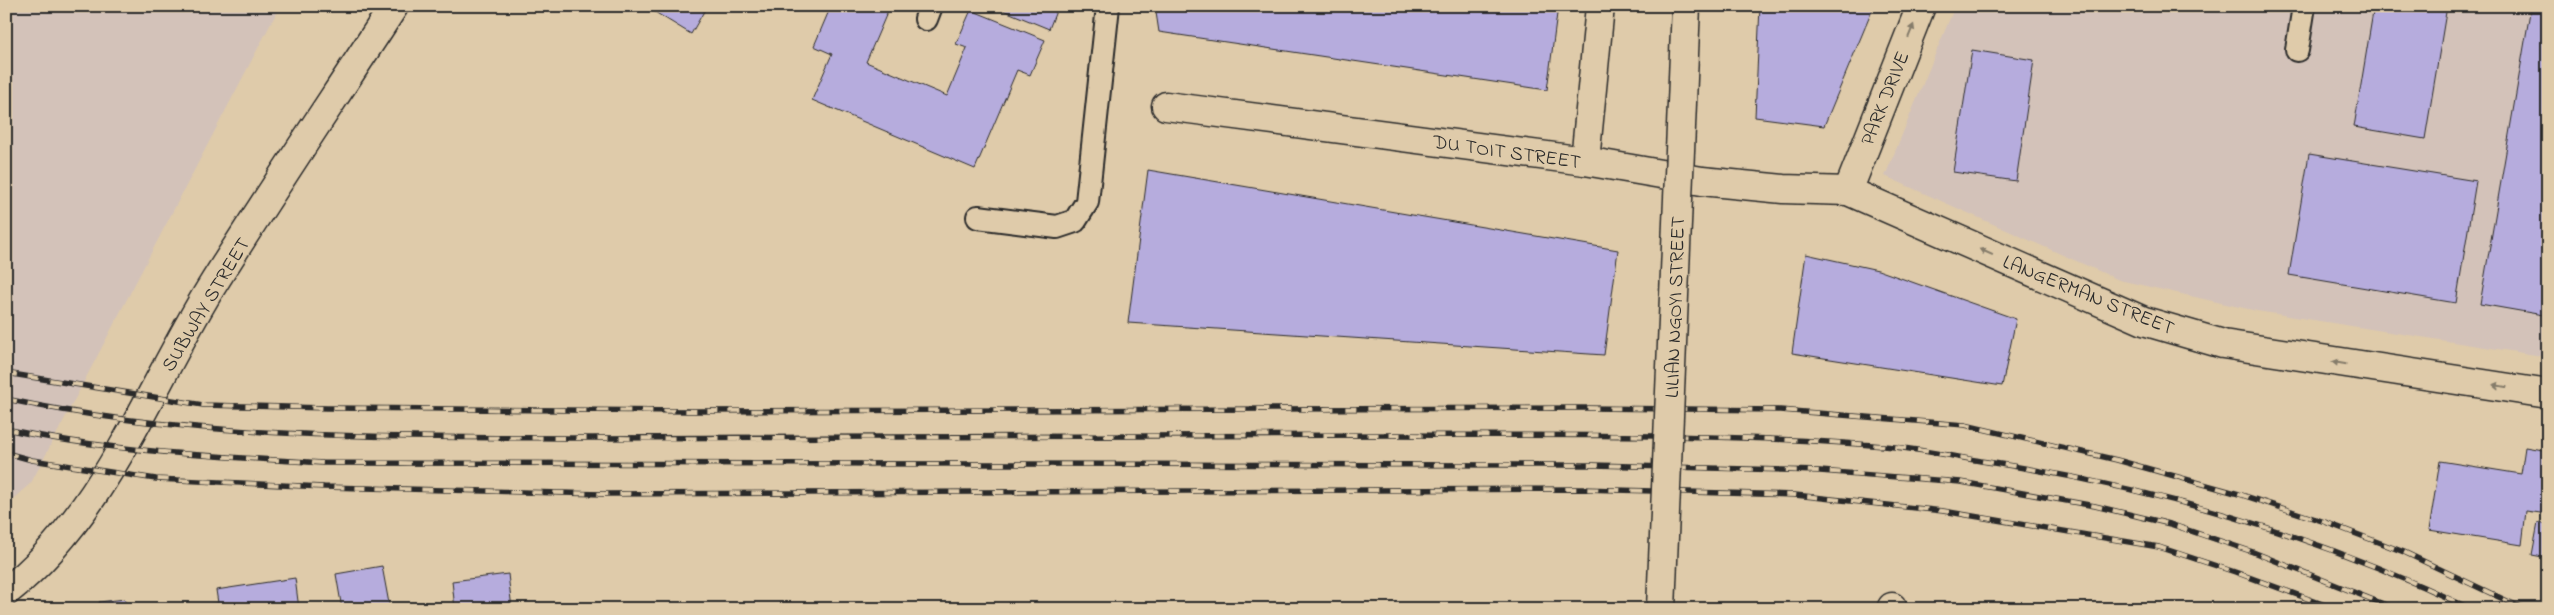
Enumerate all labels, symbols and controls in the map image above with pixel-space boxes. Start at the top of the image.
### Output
one-way arrow [1907,23,1915,38]
street label: PARK DRIVE [1854,48,1918,150]
street label: DU TOIT STREET [1430,129,1583,178]
street label: LILIAN NGOYI STREET [1659,216,1694,399]
street label: SUBWAY STREET [156,233,259,378]
one-way arrow [1979,248,1993,256]
street label: LANGERMAN STREET [1998,249,2178,344]
one-way arrow [2331,358,2347,366]
one-way arrow [2491,382,2507,390]

